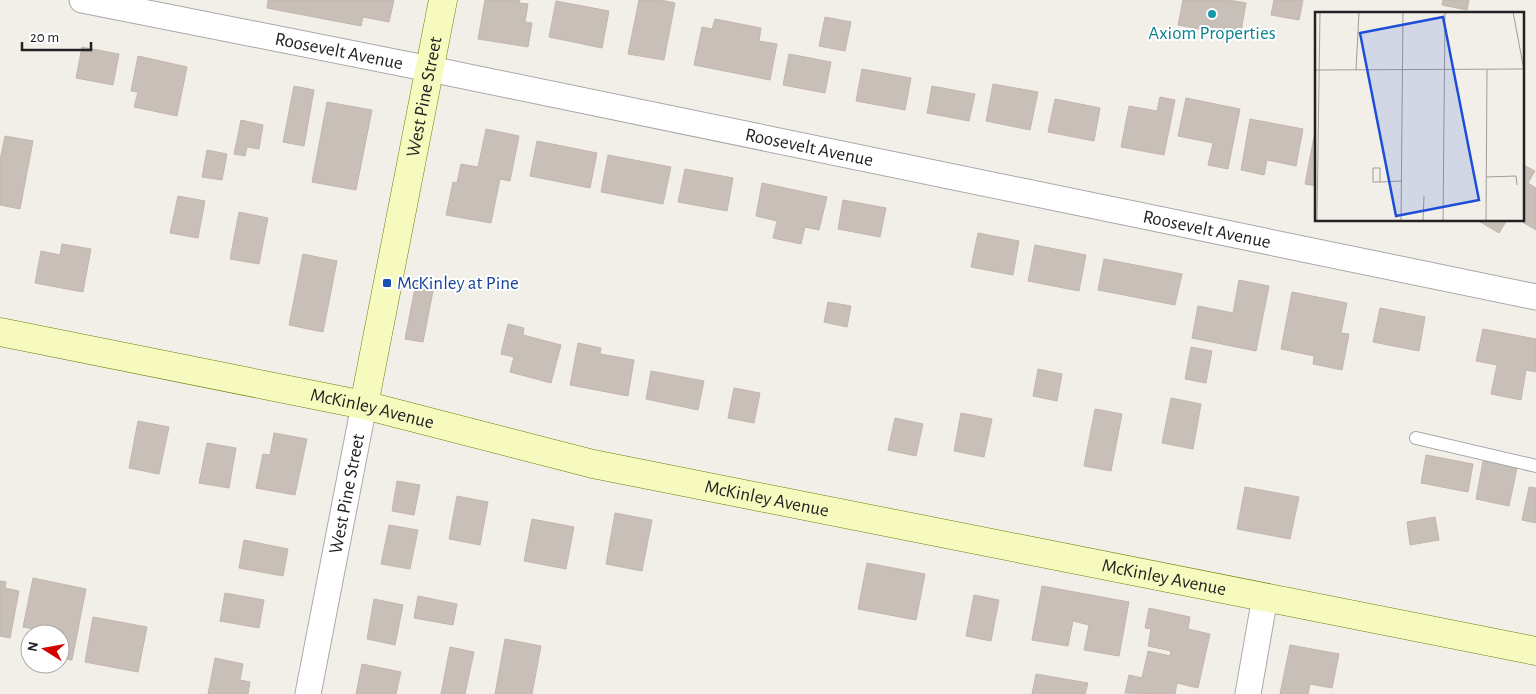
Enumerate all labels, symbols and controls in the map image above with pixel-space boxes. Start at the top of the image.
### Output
marker: Axiom Properties [1206,8,1218,20]
inset map [1315,12,1524,221]
scale bar [22,20,91,52]
place label: Axiom Properties [1148,24,1276,43]
street label: Roosevelt Avenue [273,29,405,73]
text: 20 m [30,30,59,45]
street label: West Pine Street [403,35,445,159]
street label: Roosevelt Avenue [744,125,875,170]
street label: Roosevelt Avenue [1141,207,1273,252]
place label: McKinley at Pine [397,274,519,293]
marker: McKinley at Pine [381,277,393,289]
street label: McKinley Avenue [309,385,436,432]
street label: West Pine Street [326,432,368,555]
street label: McKinley Avenue [703,477,831,520]
street label: McKinley Avenue [1100,556,1228,599]
north arrow [20,624,70,674]
text: N [25,641,41,653]

